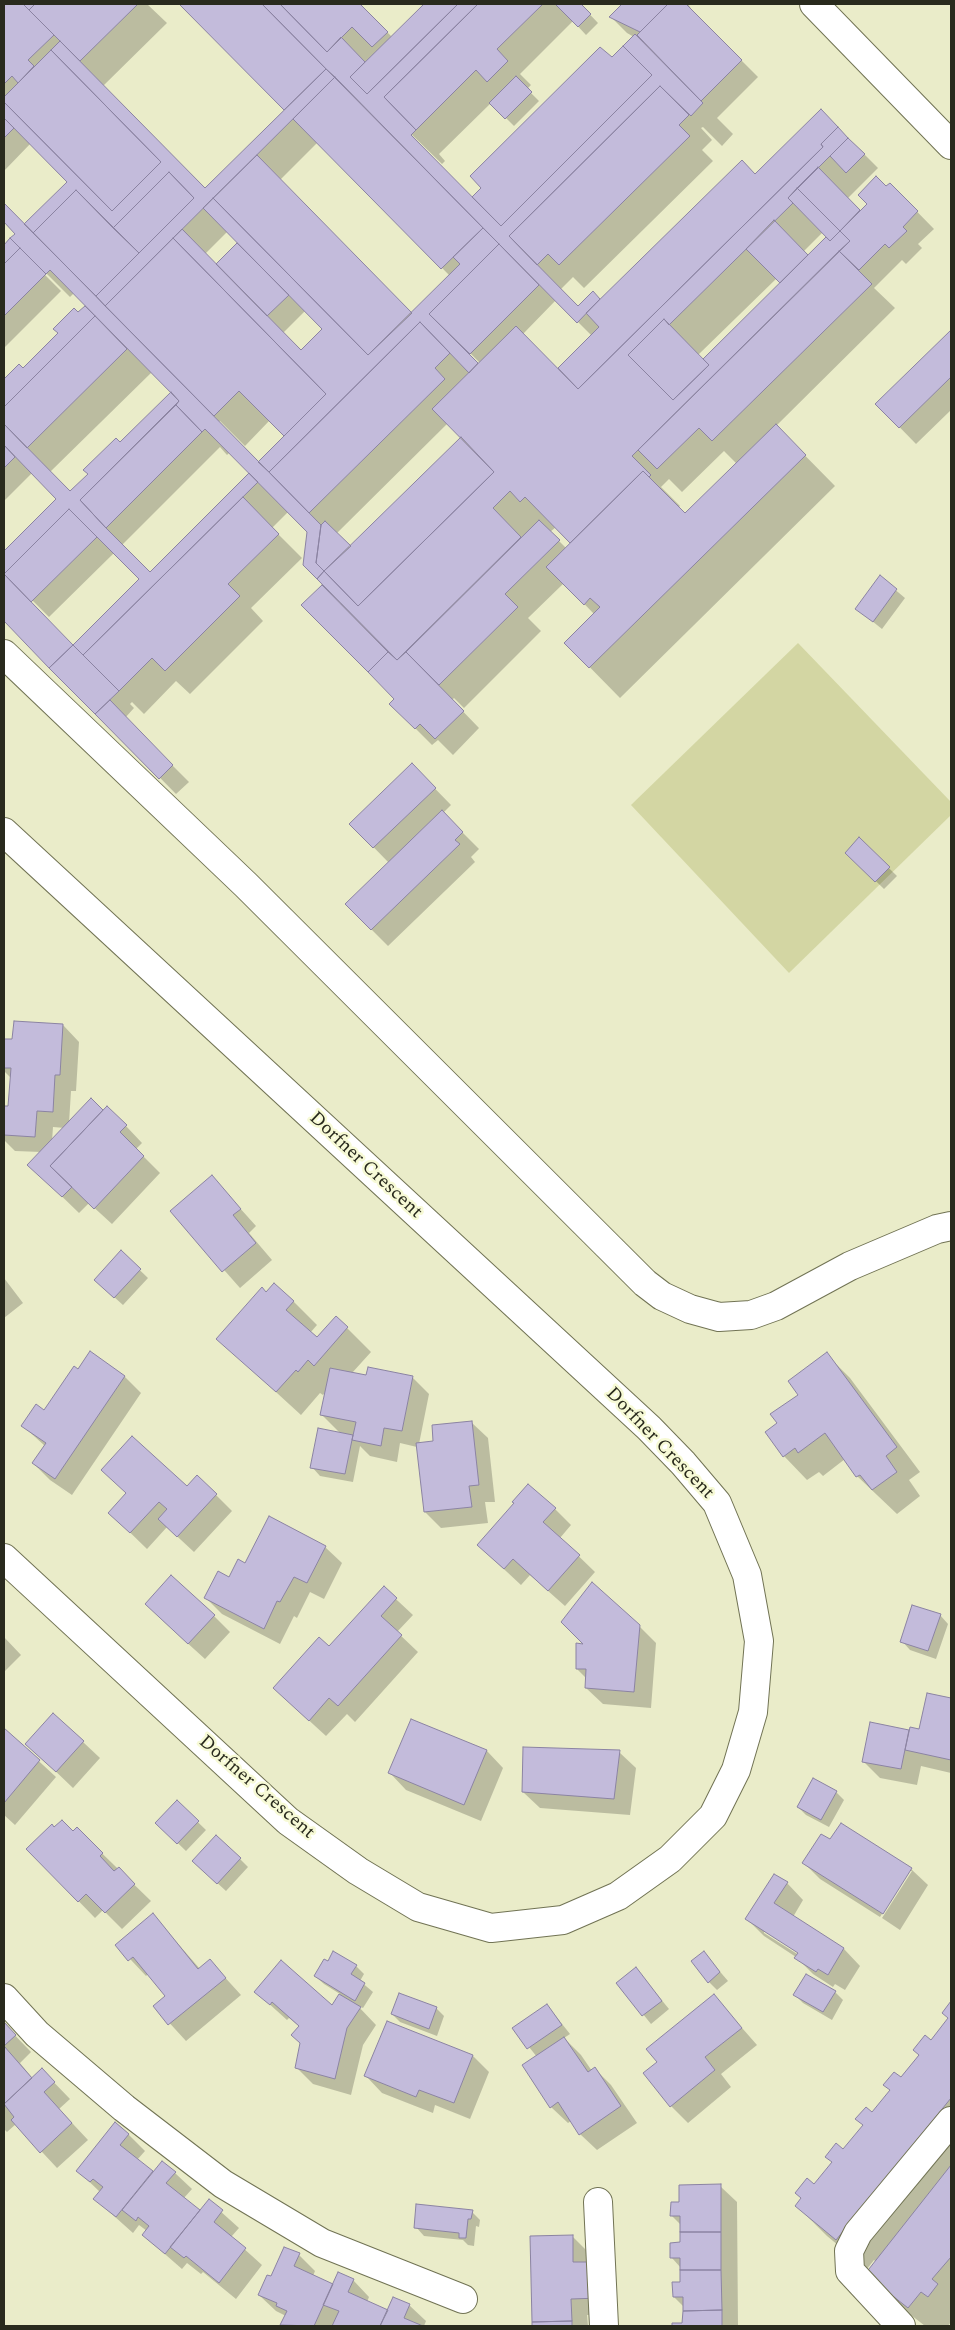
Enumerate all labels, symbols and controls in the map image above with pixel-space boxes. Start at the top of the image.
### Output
street label: Dorfner Crescent [304,1108,426,1224]
street label: Dorfner Crescent [600,1383,718,1505]
street label: Dorfner Crescent [193,1731,319,1845]

